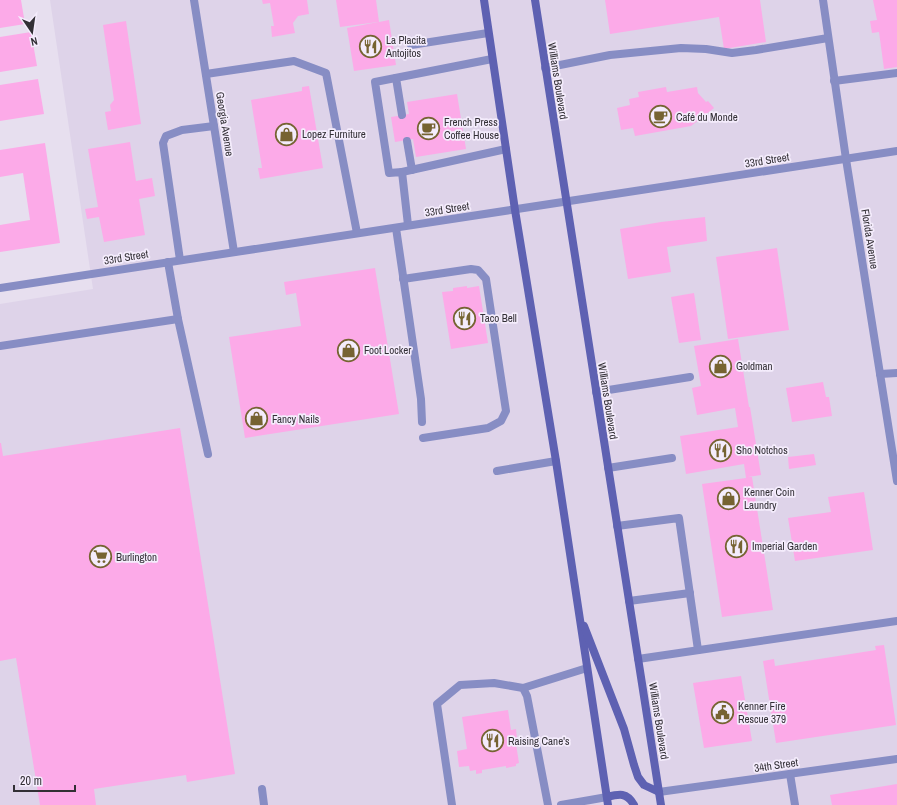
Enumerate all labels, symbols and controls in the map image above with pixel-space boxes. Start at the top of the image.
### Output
north arrow [12,12,52,52]
restaurant icon: La Placita Antojitos [358,33,384,59]
place label: La Placita Antojitos [385,33,426,60]
text: N [30,34,39,49]
street label: Williams Boulevard [545,42,571,120]
street label: Georgia Avenue [213,91,237,157]
cafe icon: Café du Monde [648,104,674,130]
place label: Café du Monde [676,110,738,124]
cafe icon: French Press Coffee House [415,115,441,141]
place label: French Press Coffee House [444,115,499,142]
shop icon: Lopez Furniture [274,121,300,147]
place label: Lopez Furniture [302,127,366,141]
street label: 33rd Street [744,150,791,170]
street label: 33rd Street [424,199,471,219]
street label: Florida Avenue [858,208,882,270]
street label: 33rd Street [103,247,150,267]
restaurant icon: Taco Bell [452,305,478,331]
place label: Taco Bell [480,311,517,325]
shop icon: Foot Locker [335,337,361,363]
place label: Foot Locker [364,343,411,357]
shop icon: Goldman [707,353,733,379]
place label: Goldman [736,359,773,373]
street label: Williams Boulevard [595,362,621,440]
shop icon: Fancy Nails [244,406,270,432]
place label: Fancy Nails [272,412,320,426]
restaurant icon: Sho Notchos [707,437,733,463]
place label: Sho Notchos [736,443,788,457]
shop icon: Kenner Coin Laundry [716,485,742,511]
place label: Kenner Coin Laundry [744,485,795,512]
restaurant icon: Imperial Garden [724,533,750,559]
place label: Imperial Garden [752,539,817,553]
supermarket icon: Burlington [87,544,113,570]
place label: Burlington [116,550,157,564]
street label: Williams Boulevard [646,682,672,760]
public building icon: Kenner Fire Rescue 379 [710,699,736,725]
place label: Kenner Fire Rescue 379 [738,699,786,726]
restaurant icon: Raising Cane's [480,728,506,754]
place label: Raising Cane's [508,734,570,748]
street label: 34th Street [753,755,799,775]
scale bar [14,767,75,793]
text: 20 m [20,773,42,789]

